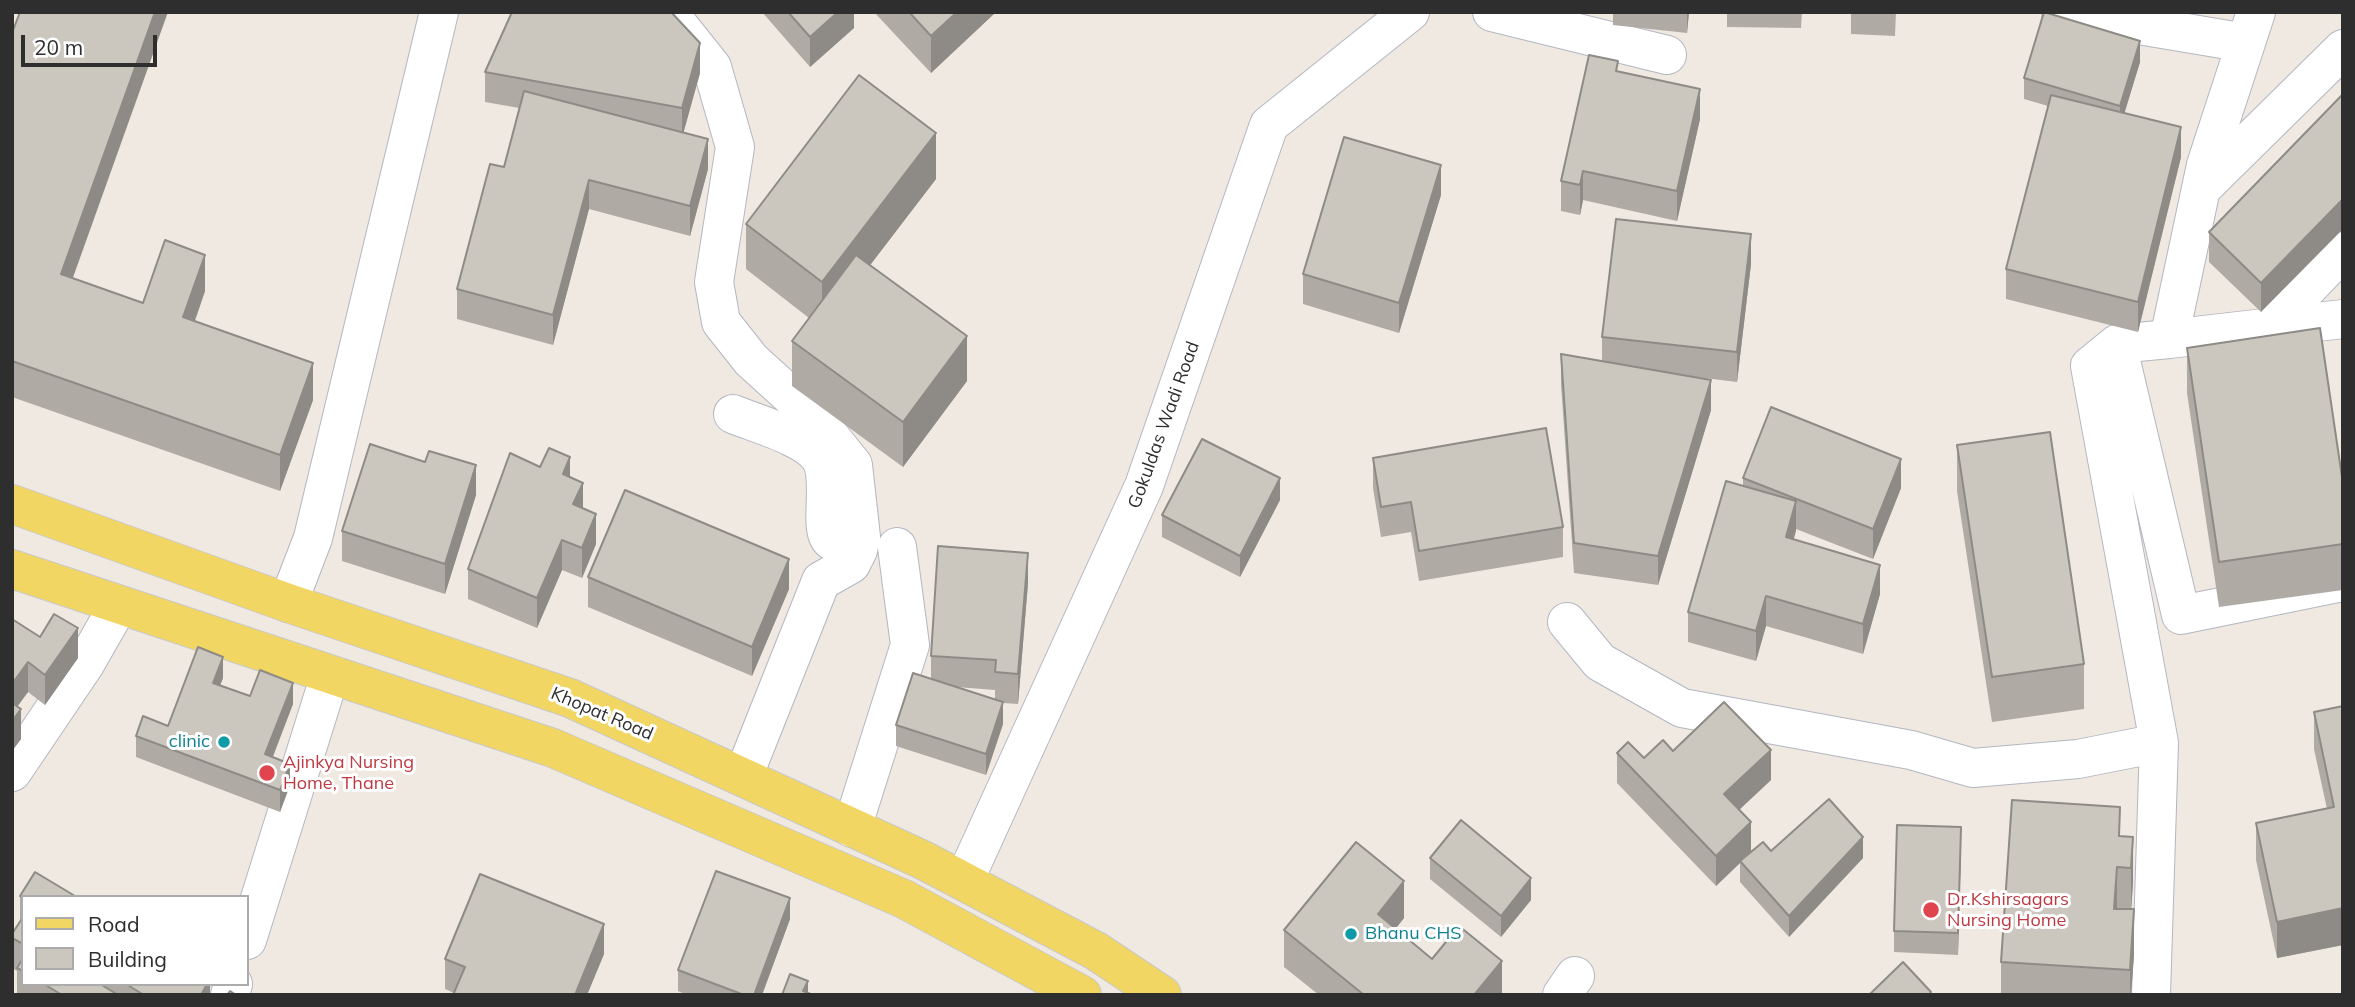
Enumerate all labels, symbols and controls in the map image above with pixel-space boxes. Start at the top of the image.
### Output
scale bar [24,21,161,65]
text: 20 m [34,34,83,60]
street label: Gokuldas Wadi Road [1124,338,1204,512]
street label: Khopat Road [548,683,656,745]
place label: clinic [169,731,210,753]
marker: clinic [216,734,232,750]
place label: Ajinkya Nursing Home, Thane [283,752,414,794]
marker: Ajinkya Nursing Home, Thane [257,763,277,783]
place label: Dr.Kshirsagars Nursing Home [1947,889,2069,932]
legend [21,895,248,986]
marker: Dr.Kshirsagars Nursing Home [1921,900,1941,920]
text: Road [88,911,139,937]
place label: Bhanu CHS [1365,923,1462,945]
marker: Bhanu CHS [1343,926,1359,942]
text: Building [88,946,167,972]

